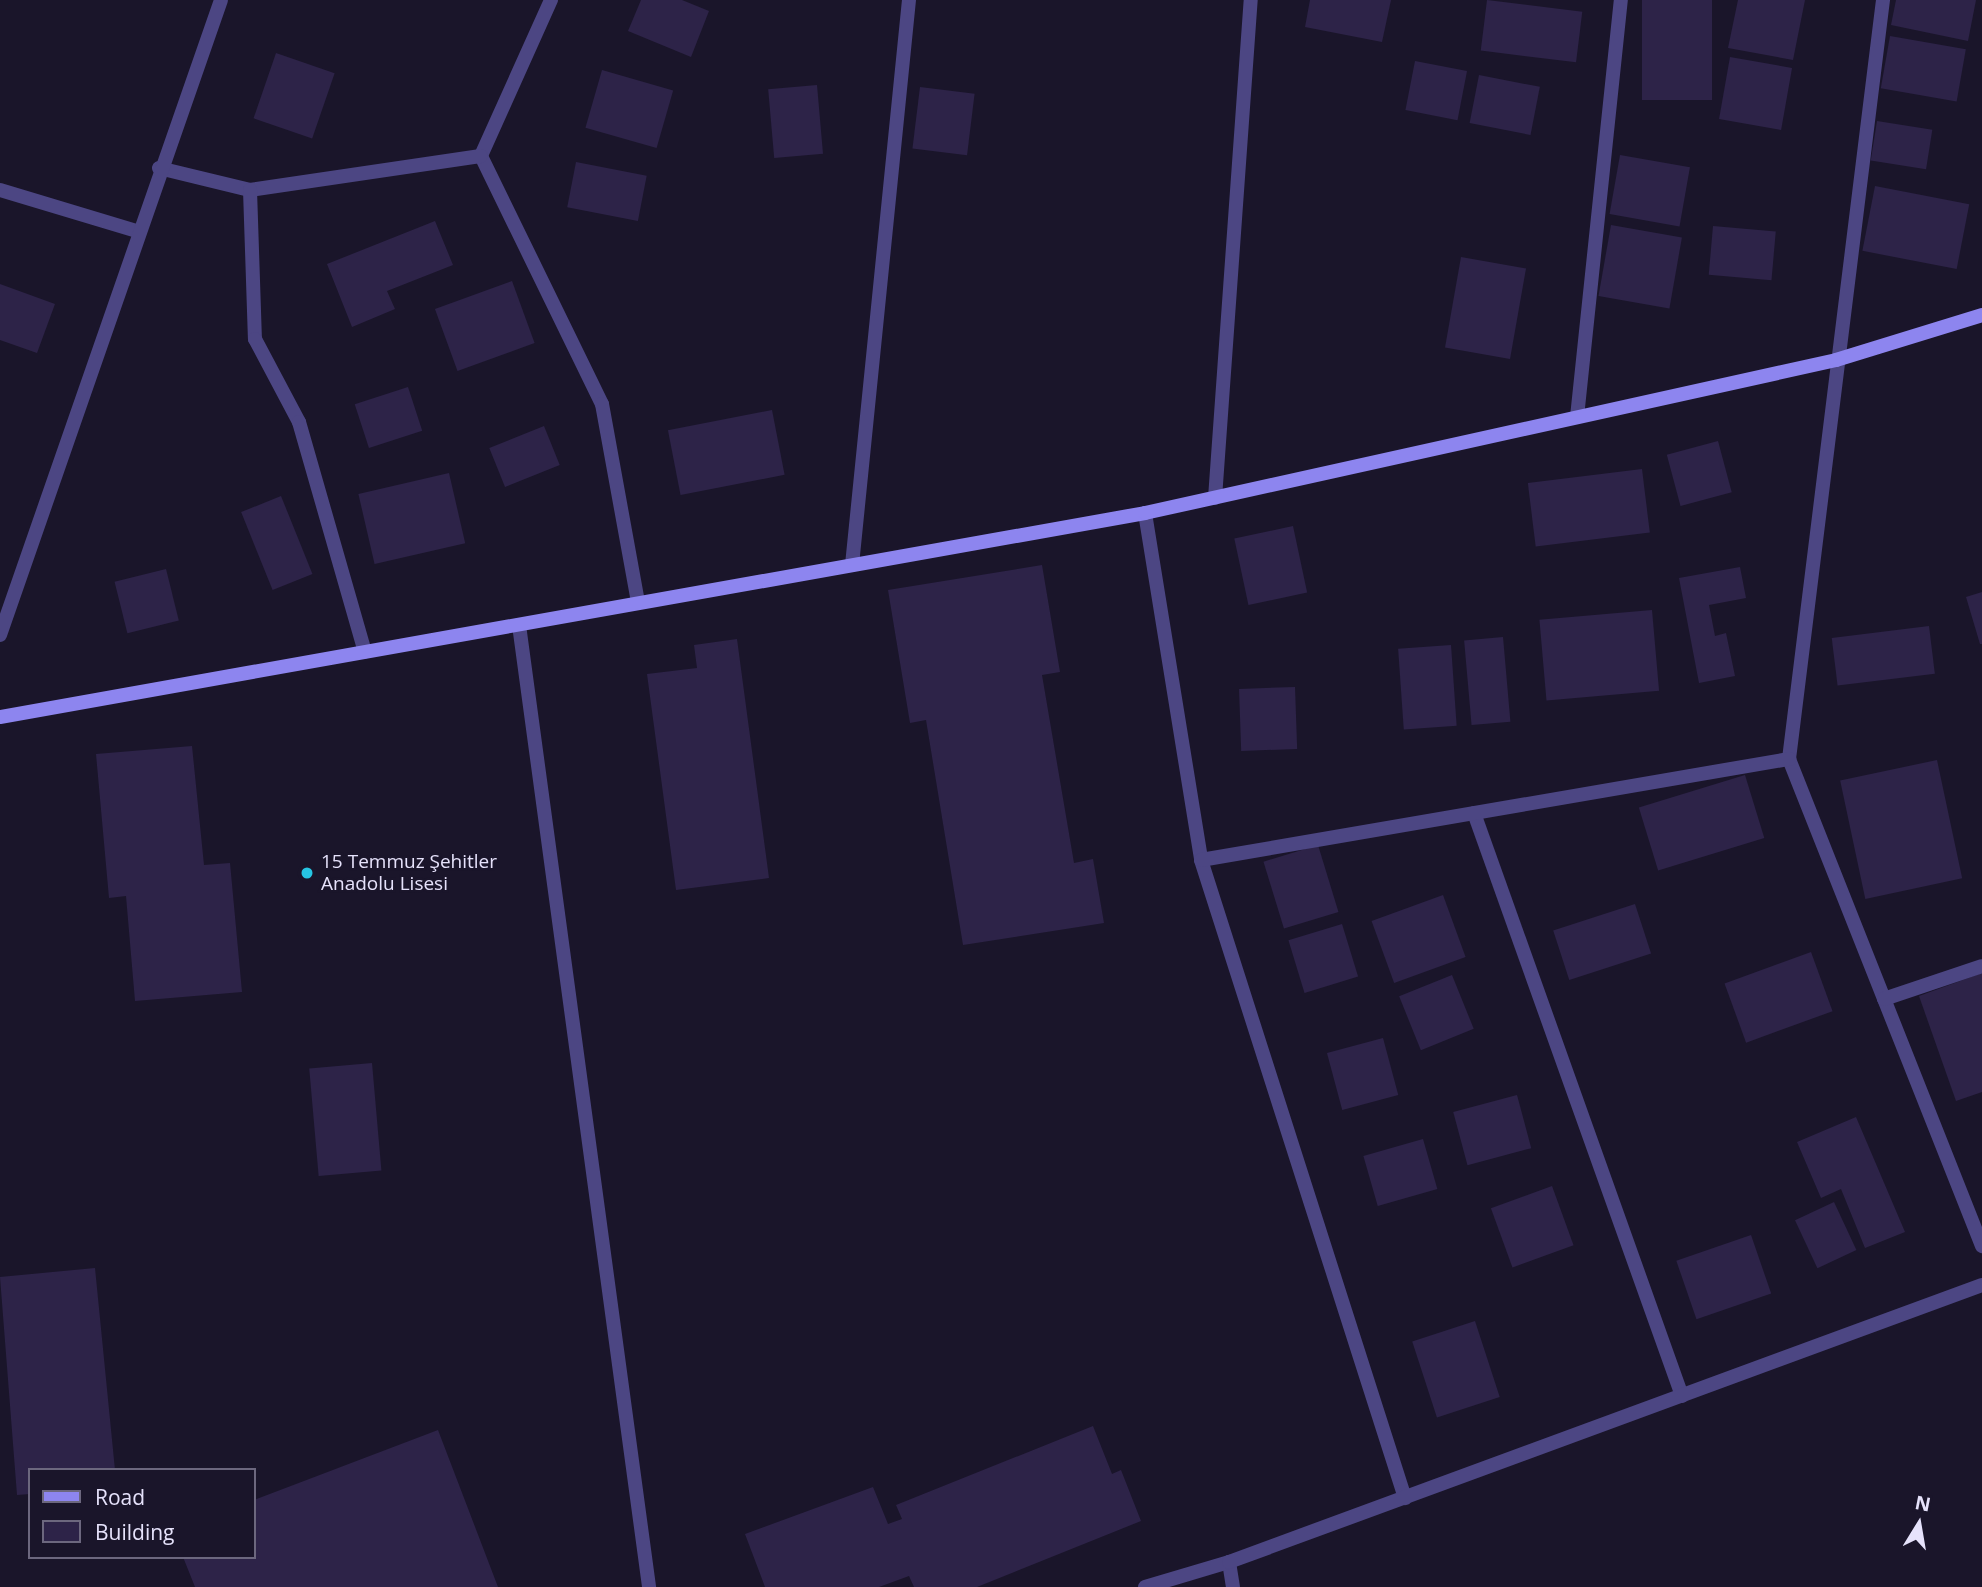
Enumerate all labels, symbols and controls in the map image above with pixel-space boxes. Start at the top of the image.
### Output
place label: 15 Temmuz Şehitler Anadolu Lisesi [321,851,497,895]
marker: 15 Temmuz Şehitler Anadolu Lisesi [299,865,315,881]
legend [28,1468,256,1559]
text: Road [95,1483,145,1511]
north arrow [1884,1489,1954,1559]
text: N [1913,1489,1933,1518]
text: Building [95,1518,174,1546]

